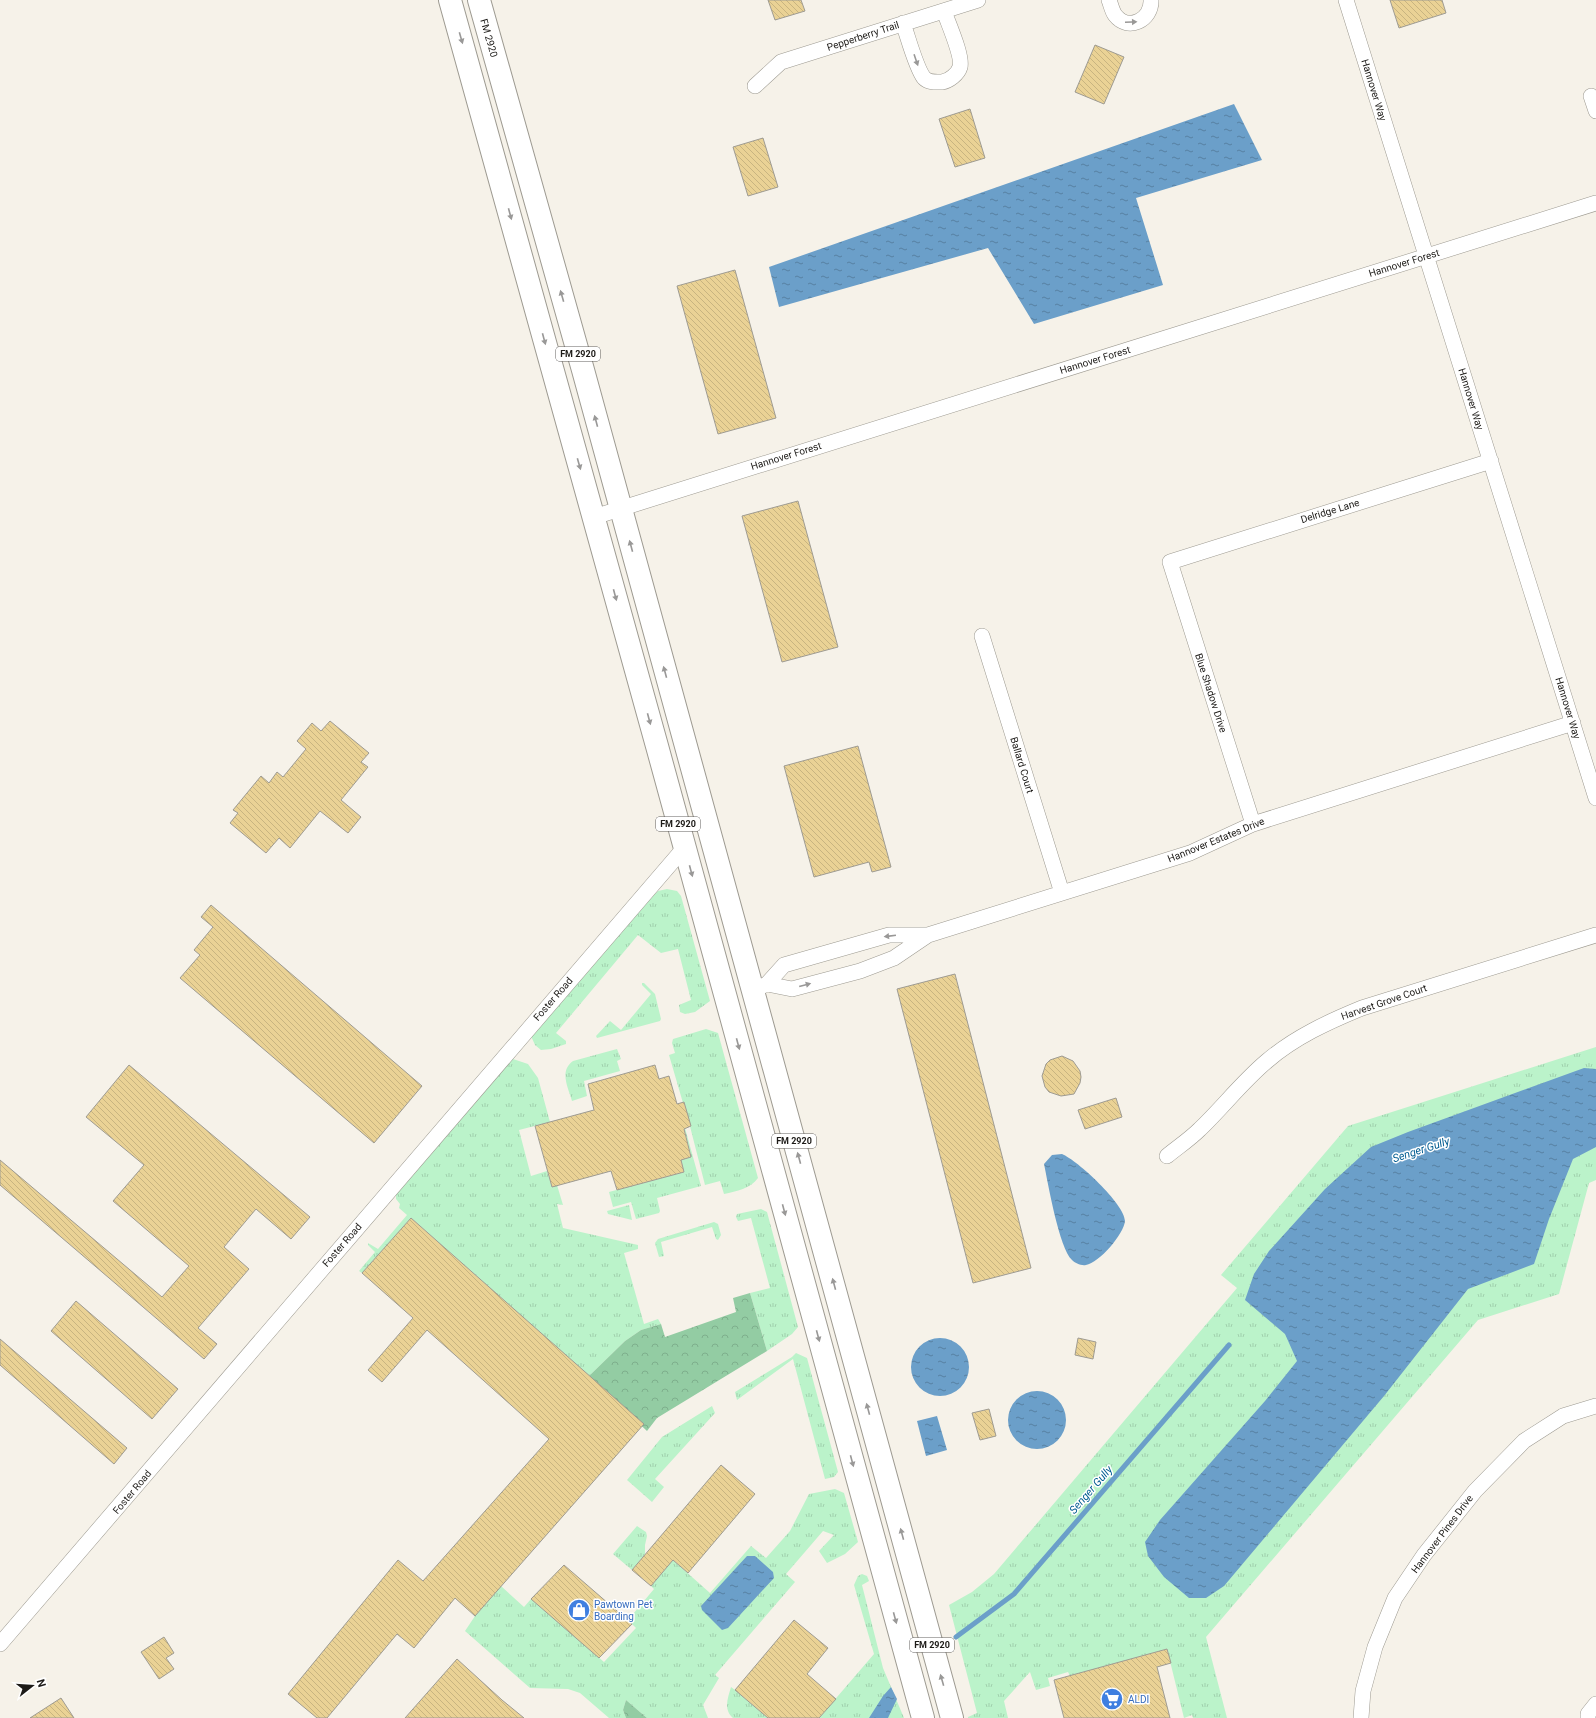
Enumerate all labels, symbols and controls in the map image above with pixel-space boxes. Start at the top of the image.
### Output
street label: FM 2920 [478,18,500,59]
street label: Pepperberry Trail [825,19,901,53]
one-way arrow [1124,19,1137,25]
one-way arrow [458,32,464,44]
one-way arrow [913,54,919,66]
street label: Hannover Way [1359,58,1389,122]
one-way arrow [507,208,513,220]
street label: Hannover Forest [1367,247,1441,279]
one-way arrow [559,289,565,301]
one-way arrow [541,333,547,345]
street label: Hannover Forest [1058,344,1132,376]
road number: FM 2920 [556,347,600,361]
street label: Hannover Way [1456,367,1486,431]
one-way arrow [593,415,599,427]
street label: Hannover Forest [749,440,823,472]
one-way arrow [576,459,582,471]
street label: Delridge Lane [1299,497,1361,525]
one-way arrow [628,540,634,552]
one-way arrow [612,589,618,601]
street label: Blue Shadow Drive [1193,652,1229,734]
one-way arrow [662,665,668,677]
street label: Hannover Way [1553,676,1583,740]
one-way arrow [647,712,653,725]
street label: Ballard Court [1008,736,1036,794]
street label: Hannover Estates Drive [1166,816,1266,864]
road number: FM 2920 [656,817,700,831]
one-way arrow [688,865,694,877]
one-way arrow [883,933,896,939]
street label: Foster Road [531,975,575,1023]
one-way arrow [799,982,811,988]
street label: Harvest Grove Court [1340,982,1428,1022]
one-way arrow [735,1039,741,1051]
road number: FM 2920 [772,1134,816,1148]
water label: Senger Gully [1391,1134,1452,1165]
one-way arrow [796,1152,802,1164]
one-way arrow [781,1205,787,1217]
street label: Foster Road [320,1221,364,1269]
one-way arrow [830,1277,836,1290]
one-way arrow [815,1330,821,1342]
one-way arrow [865,1403,871,1415]
one-way arrow [849,1455,855,1467]
water label: Senger Gully [1067,1463,1116,1517]
street label: Foster Road [111,1468,153,1516]
street label: Hannover Pines Drive [1409,1493,1475,1575]
one-way arrow [899,1528,905,1540]
shop icon: Pawtown Pet Boarding [566,1597,592,1623]
place label: Pawtown Pet Boarding [594,1599,652,1622]
one-way arrow [892,1612,898,1624]
road number: FM 2920 [910,1638,954,1652]
north arrow [12,1666,52,1706]
one-way arrow [939,1674,945,1686]
text: N [34,1678,49,1689]
supermarket icon: ALDI [1099,1686,1125,1712]
place label: ALDI [1128,1694,1149,1705]

